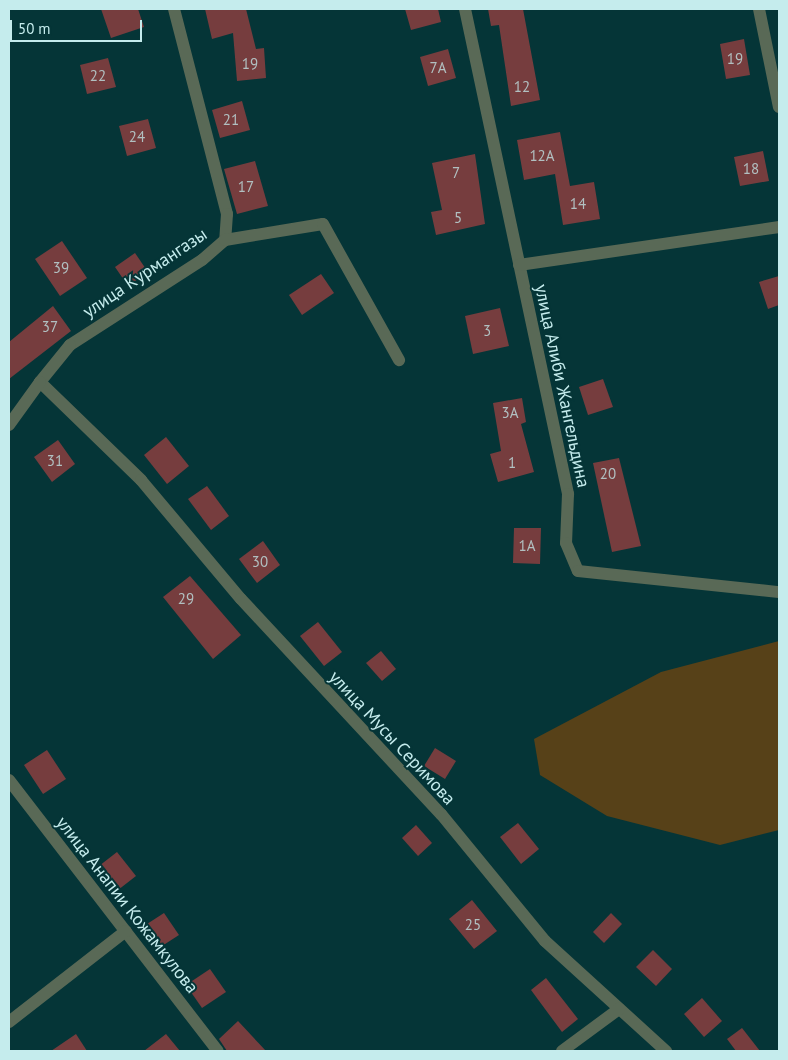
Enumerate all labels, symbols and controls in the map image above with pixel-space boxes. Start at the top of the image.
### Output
scale bar [12,10,145,42]
text: 50 m [18,19,51,38]
house number: 19 [727,50,743,68]
house number: 19 [242,55,258,73]
house number: 7А [430,59,446,77]
house number: 22 [90,67,106,85]
house number: 12 [514,78,530,96]
house number: 21 [223,111,239,129]
house number: 24 [129,128,145,146]
house number: 12А [529,147,555,165]
house number: 18 [743,160,759,178]
house number: 7 [452,164,460,182]
house number: 17 [238,178,254,196]
house number: 14 [570,195,586,213]
house number: 5 [454,209,462,227]
street label: улица Курмангазы [79,223,211,323]
house number: 39 [53,259,69,277]
street label: улица Алиби Жангельдина [530,282,594,490]
house number: 37 [42,318,58,336]
house number: 3 [483,322,491,340]
house number: 3А [502,404,518,422]
house number: 31 [47,452,63,470]
house number: 1 [508,454,516,472]
house number: 20 [600,465,616,483]
house number: 1А [519,537,535,555]
house number: 30 [252,553,268,571]
house number: 29 [178,590,194,608]
street label: улица Мусы Серимова [324,666,460,810]
street label: улица Анапии Кожамкулова [51,812,203,998]
house number: 25 [465,916,481,934]

